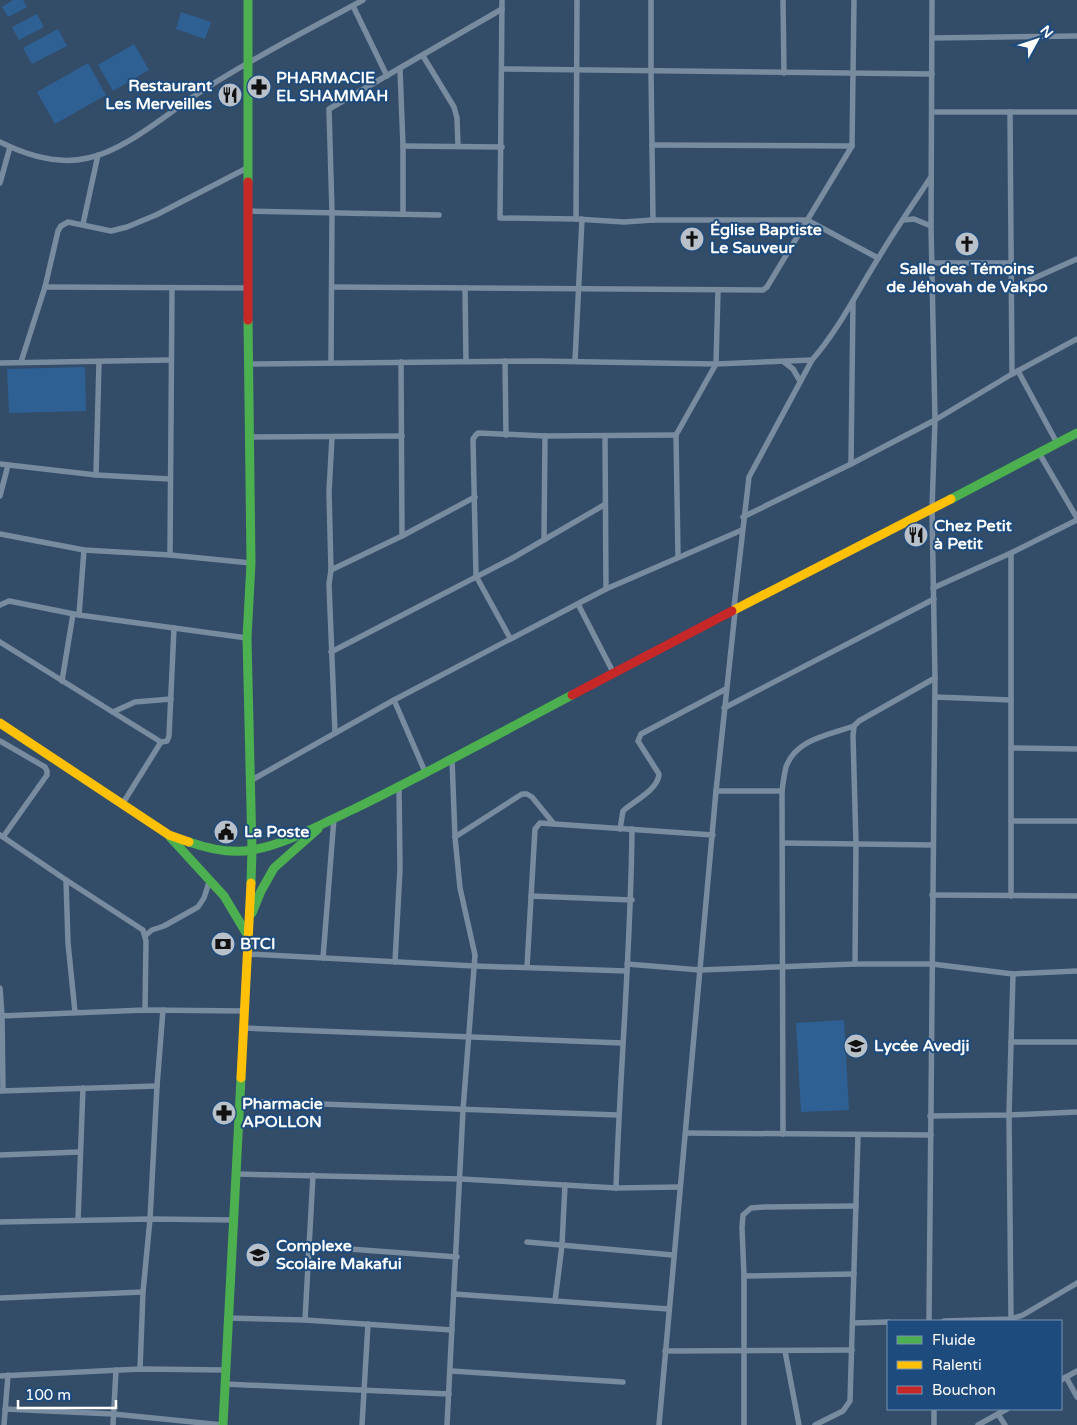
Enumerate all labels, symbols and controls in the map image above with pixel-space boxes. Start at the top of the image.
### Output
north arrow [1012,15,1062,65]
text: N [1036,22,1057,42]
place label: PHARMACIE EL SHAMMAH [276,68,388,106]
pharmacy icon: PHARMACIE EL SHAMMAH [246,74,272,100]
place label: Restaurant Les Merveilles [105,76,213,114]
restaurant icon: Restaurant Les Merveilles [217,82,243,108]
place label: Église Baptiste Le Sauveur [710,220,822,258]
church icon: Église Baptiste Le Sauveur [679,226,705,252]
church icon: Salle des Témoins de Jéhovah de Vakpo [954,231,980,257]
place label: Salle des Témoins de Jéhovah de Vakpo [886,259,1048,297]
place label: Chez Petit à Petit [934,516,1013,554]
restaurant icon: Chez Petit à Petit [903,522,929,548]
public building icon: La Poste [213,819,239,845]
place label: La Poste [244,822,309,842]
bank icon: BTCI [210,931,236,957]
place label: BTCI [240,934,275,954]
school or university icon: Lycée Avedji [843,1033,869,1059]
place label: Lycée Avedji [874,1036,969,1056]
place label: Pharmacie APOLLON [242,1094,323,1132]
pharmacy icon: Pharmacie APOLLON [211,1100,237,1126]
place label: Complexe Scolaire Makafui [276,1236,402,1274]
school or university icon: Complexe Scolaire Makafui [245,1242,271,1268]
legend [887,1320,1062,1410]
text: Fluide [932,1331,976,1349]
text: Ralenti [932,1356,982,1374]
scale bar [18,1378,115,1410]
text: Bouchon [932,1381,996,1399]
text: 100 m [25,1386,71,1404]

